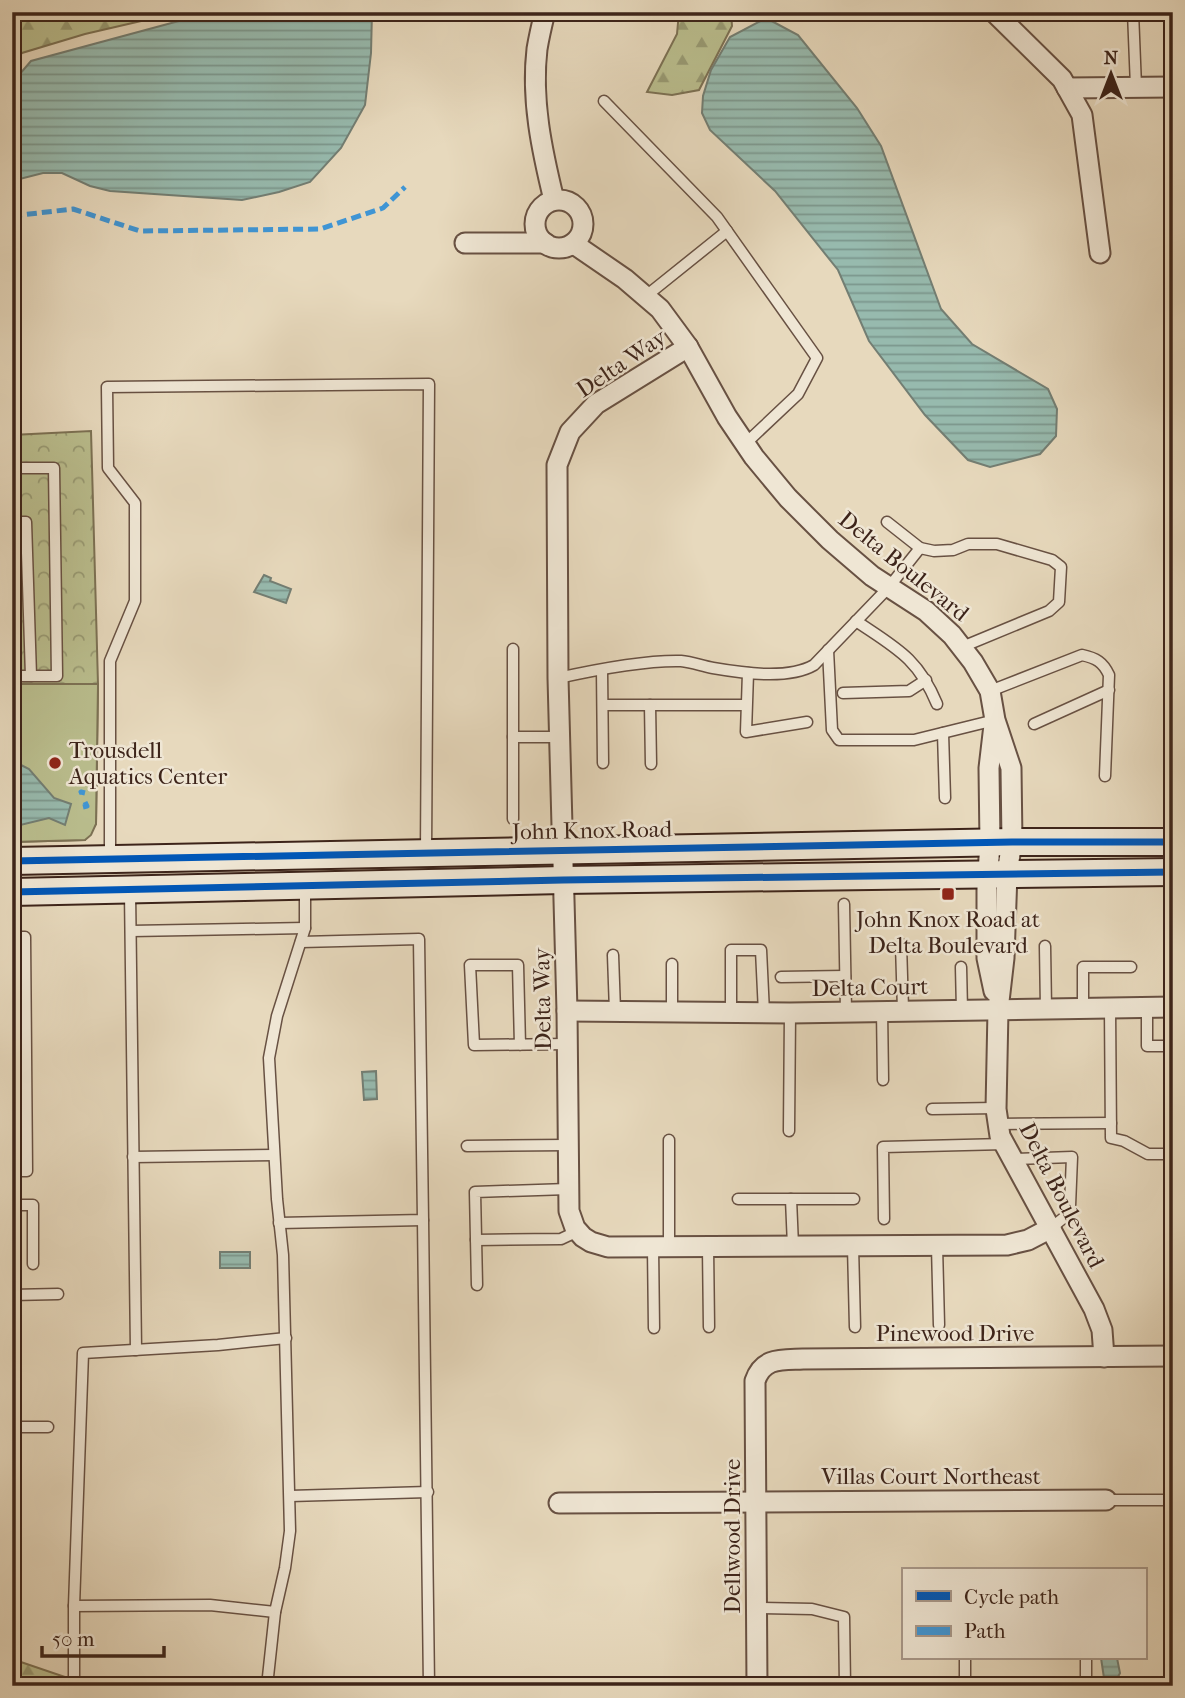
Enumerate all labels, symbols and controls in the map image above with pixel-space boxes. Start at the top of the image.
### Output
north arrow [1076,38,1146,108]
text: N [1104,47,1119,69]
street label: Delta Way [571,323,672,403]
street label: Delta Boulevard [833,506,975,627]
place label: Trousdell Aquatics Center [68,737,227,790]
marker: Trousdell Aquatics Center [47,755,63,771]
street label: John Knox Road [510,816,673,845]
marker: John Knox Road at Delta Boulevard [940,886,956,902]
place label: John Knox Road at Delta Boulevard [854,906,1040,959]
street label: Delta Way [528,947,557,1050]
street label: Delta Court [811,973,929,1002]
street label: Delta Boulevard [1013,1118,1110,1273]
street label: Pinewood Drive [876,1320,1034,1347]
street label: Dellwood Drive [719,1459,746,1613]
street label: Villas Court Northeast [820,1463,1041,1490]
legend [902,1568,1146,1660]
text: Cycle path [964,1585,1059,1609]
scale bar [42,1614,164,1658]
text: Path [964,1619,1006,1643]
text: 50 m [52,1627,95,1651]

